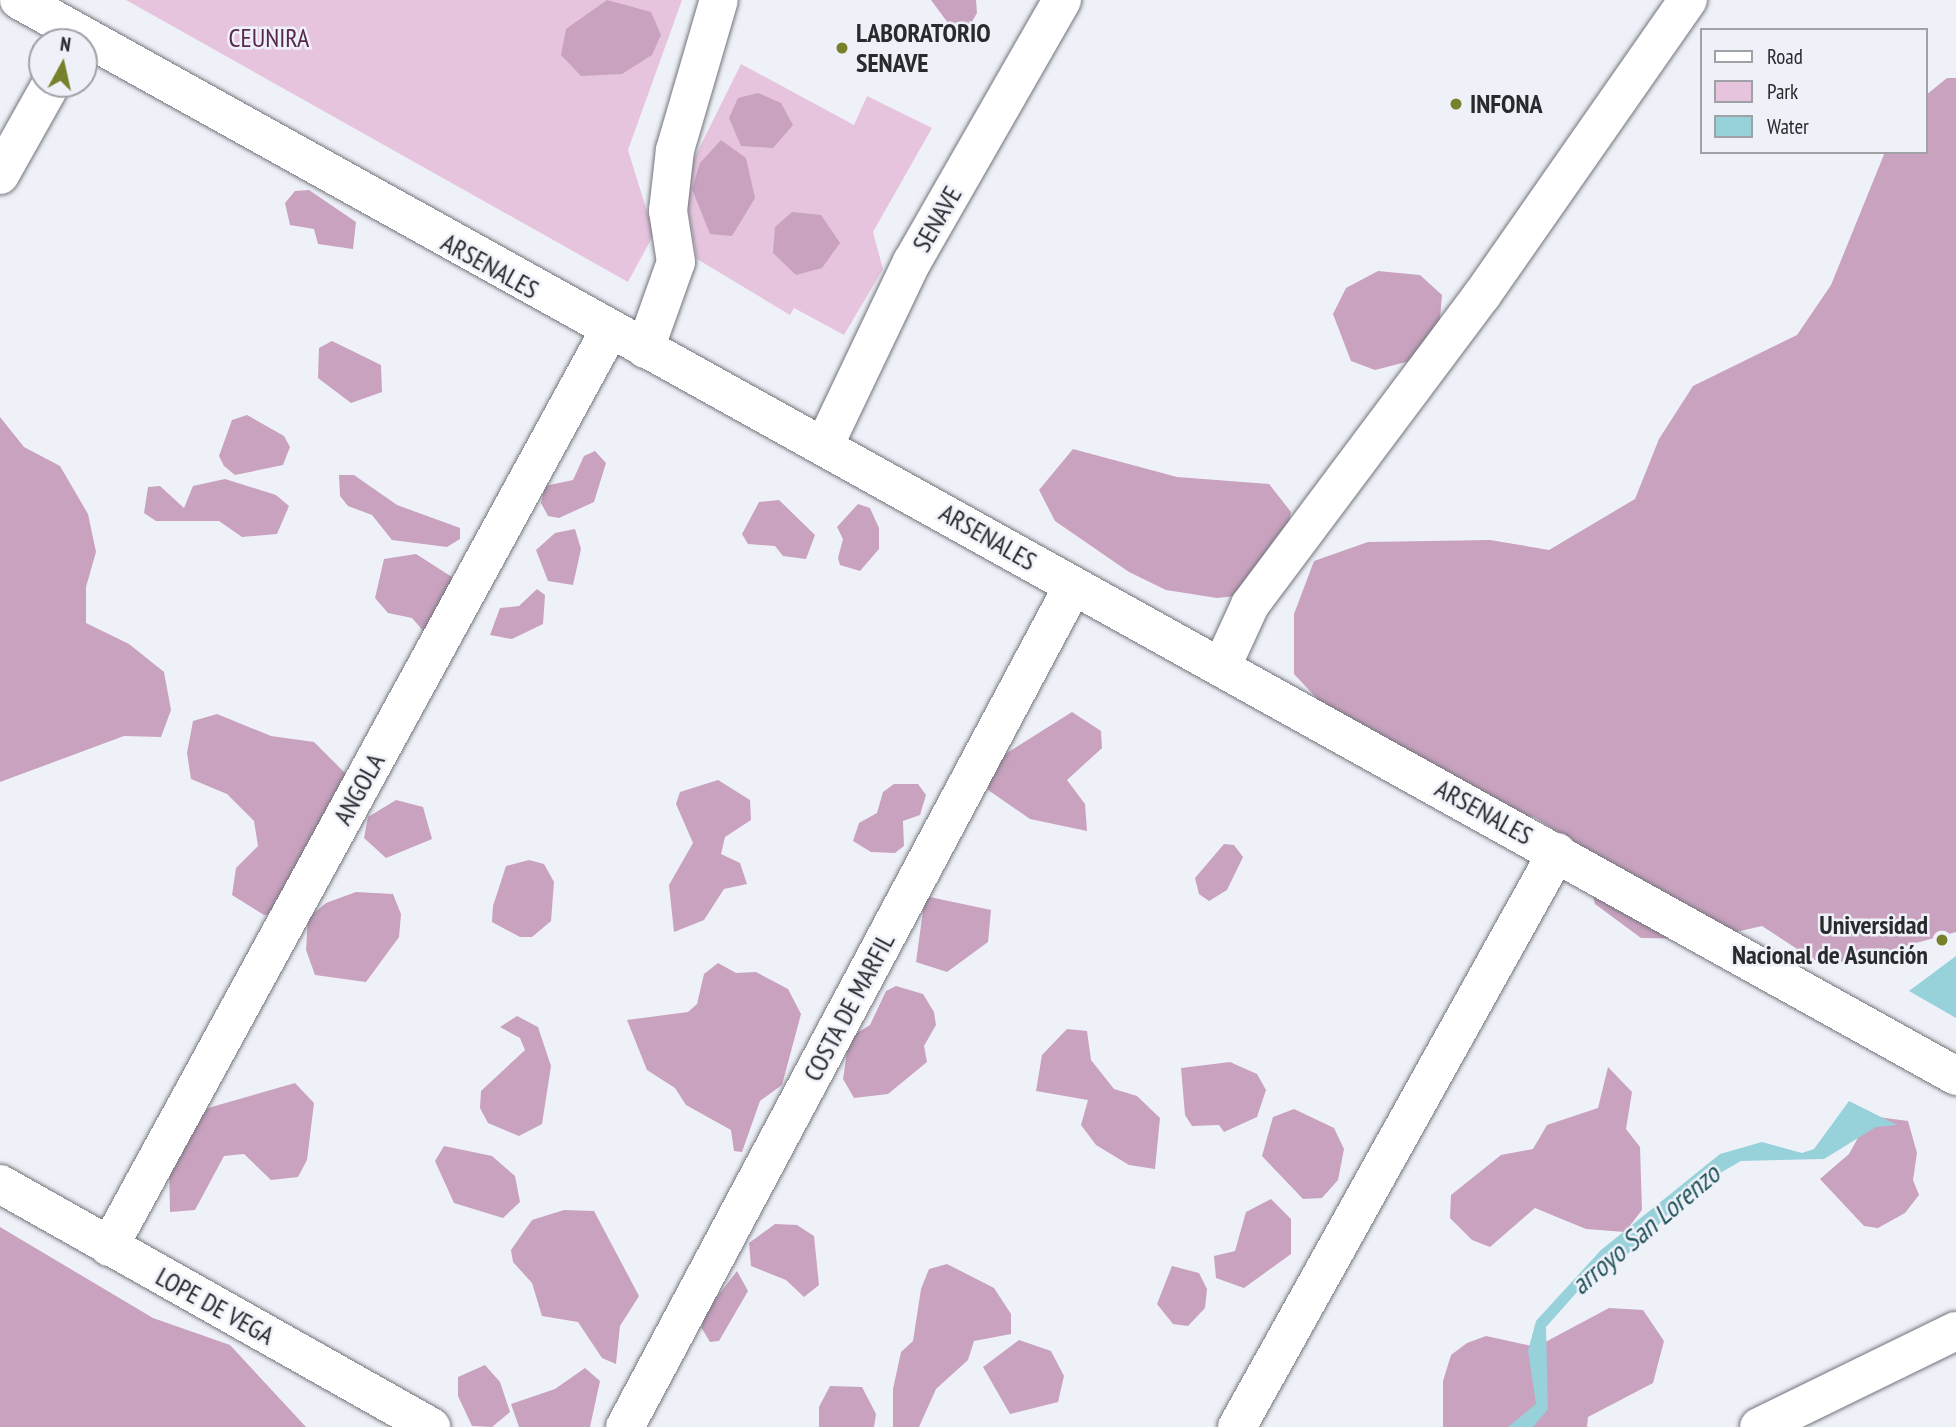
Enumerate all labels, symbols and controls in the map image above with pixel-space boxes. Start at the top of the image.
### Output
place label: LABORATORIO SENAVE [856,17,991,78]
park label: CEUNIRA [229,22,309,54]
north arrow [28,28,98,98]
legend [1700,28,1928,154]
text: N [59,32,72,57]
marker: LABORATORIO SENAVE [834,40,850,56]
text: Road [1767,43,1803,70]
text: Park [1767,78,1798,105]
place label: INFONA [1470,88,1543,120]
marker: INFONA [1448,96,1464,112]
text: Water [1767,113,1809,140]
street label: SENAVE [906,181,968,257]
street label: ARSENALES [436,227,544,305]
street label: ARSENALES [934,497,1042,577]
street label: ANGOLA [327,748,391,830]
street label: ARSENALES [1430,773,1538,851]
place label: Universidad Nacional de Asunción [1731,909,1928,970]
street label: COSTA DE MARFIL [797,927,901,1087]
marker: Universidad Nacional de Asunción [1934,932,1950,948]
water label: arroyo San Lorenzo [1564,1157,1726,1301]
street label: LOPE DE VEGA [150,1261,280,1351]

